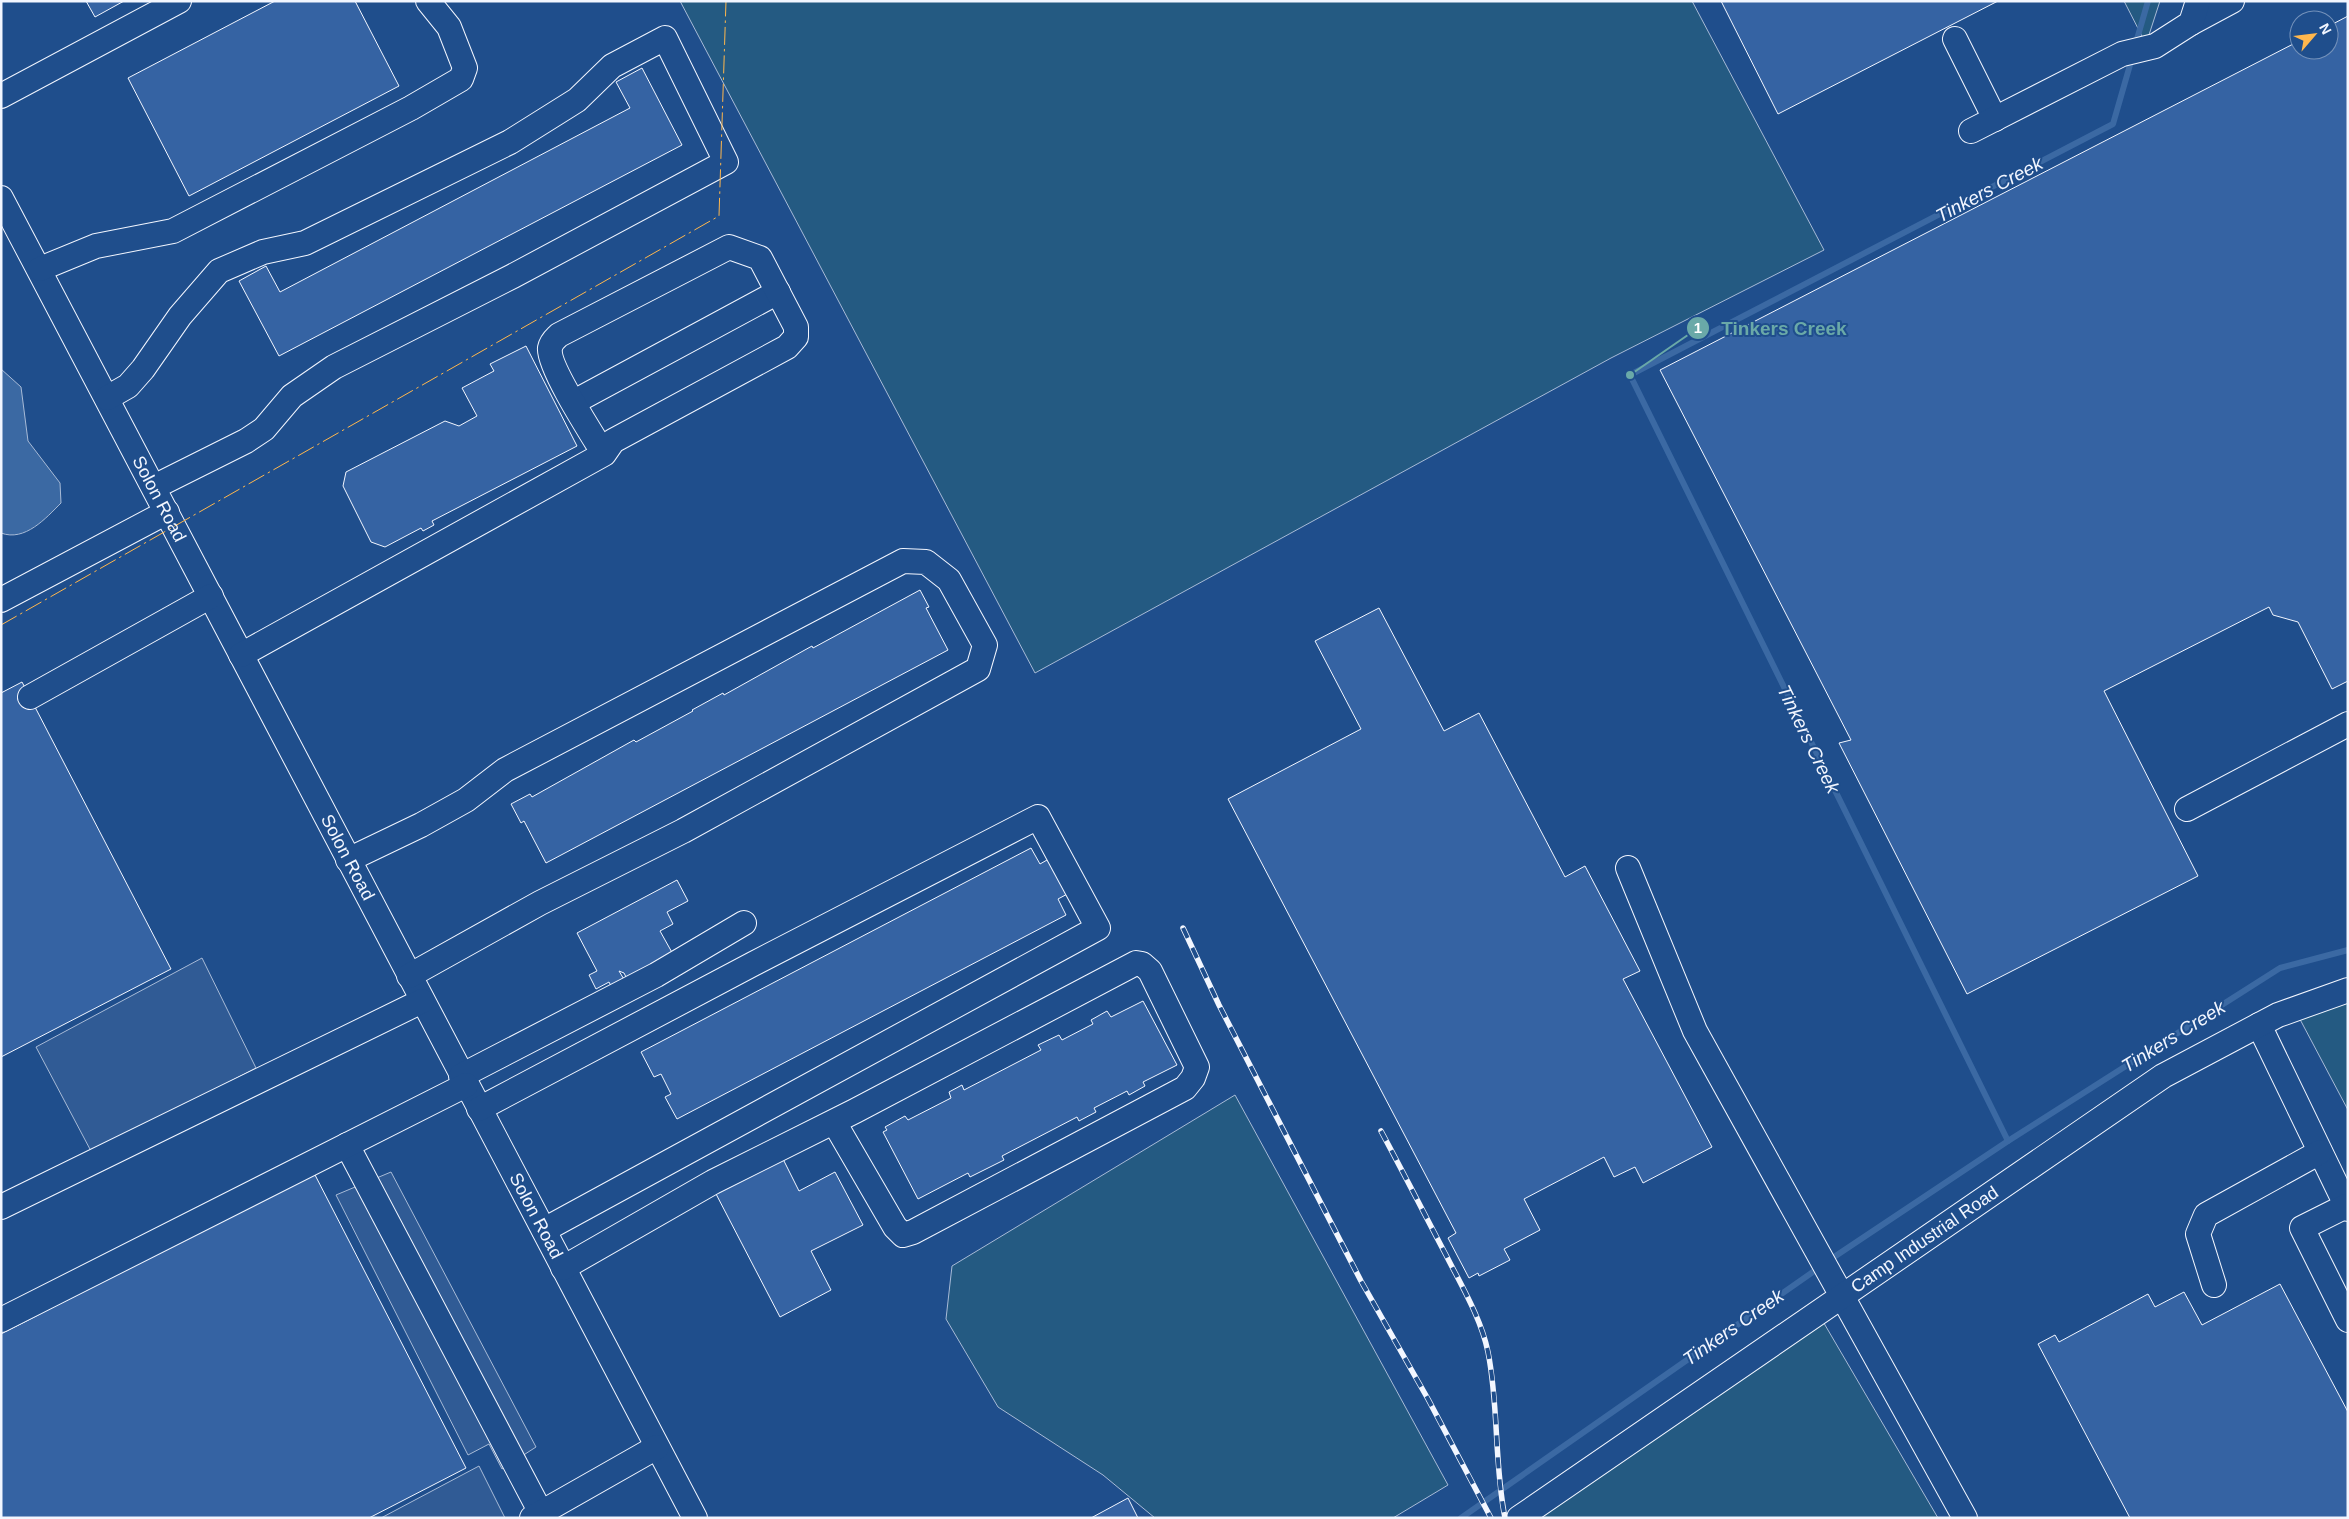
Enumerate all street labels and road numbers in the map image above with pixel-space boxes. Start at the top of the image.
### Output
street label: Solon Road [128,453,190,545]
street label: Solon Road [317,811,378,904]
street label: Solon Road [505,1170,567,1262]
street label: Camp Industrial Road [1847,1182,2002,1297]

